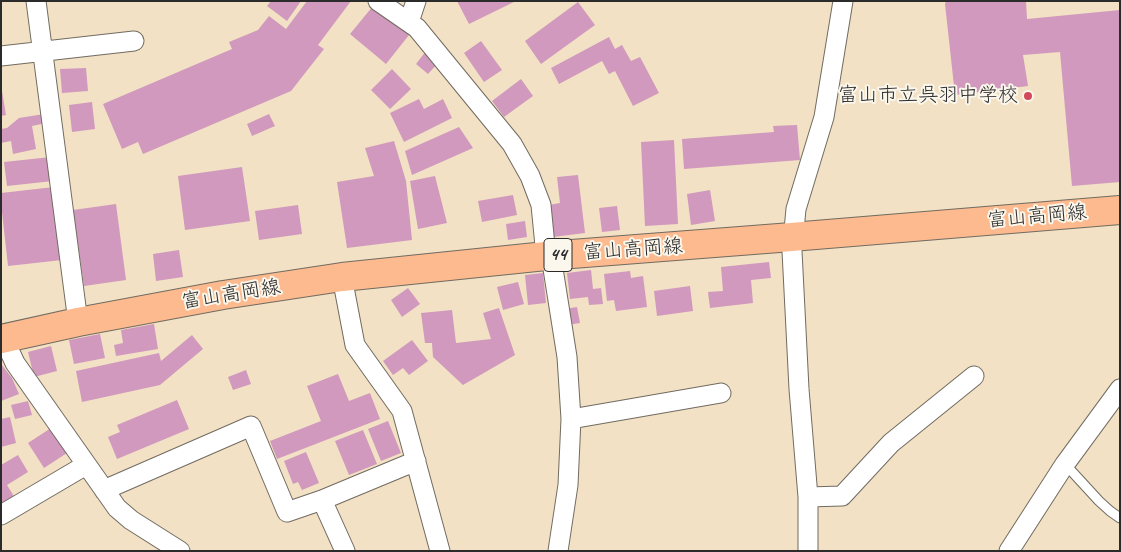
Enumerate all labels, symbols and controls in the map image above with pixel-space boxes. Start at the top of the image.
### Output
place label: 富山市立呉羽中学校 [838,84,1018,108]
marker: 富山市立呉羽中学校 [1022,90,1034,102]
street label: 富山高岡線 [986,201,1088,233]
street label: 富山高岡線 [582,235,684,265]
road number: 44 [544,238,572,272]
street label: 富山高岡線 [180,275,282,315]

